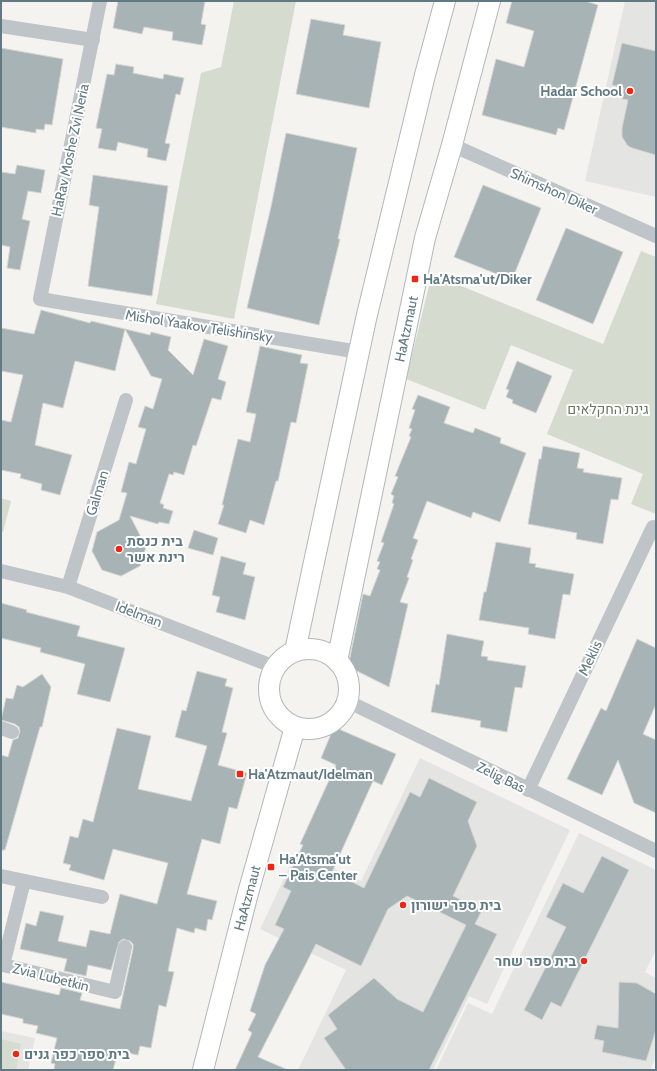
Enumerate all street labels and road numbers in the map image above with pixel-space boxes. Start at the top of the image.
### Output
street label: HaRav Moshe Zvi Neria [47,82,93,218]
street label: Shimshon Diker [508,164,601,218]
street label: HaAtzmaut [390,294,422,364]
street label: Mishol Yaakov Telishinsky [124,305,274,347]
street label: Galman [82,468,112,518]
street label: Idelman [113,597,165,631]
street label: Meklis [574,637,606,678]
street label: Zelig Bas [474,758,528,797]
street label: HaAtzmaut [230,863,264,933]
street label: Zvia Lubetkin [11,959,91,995]

